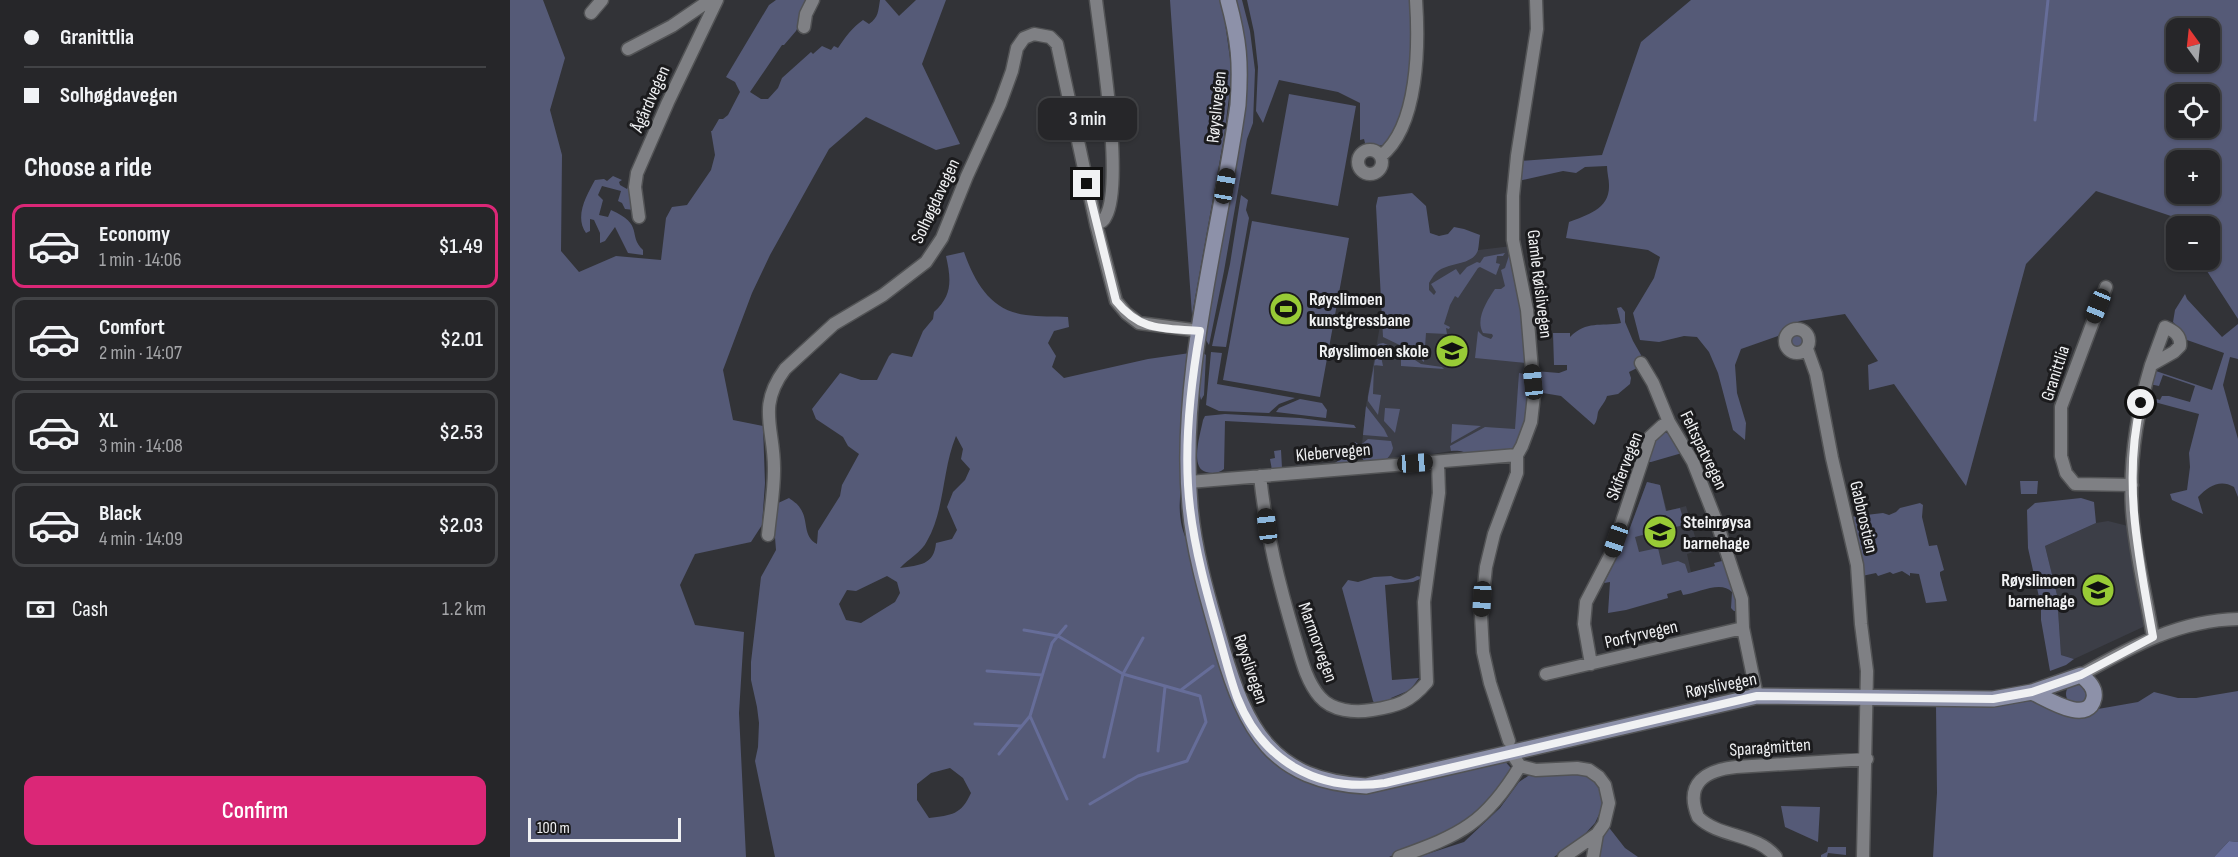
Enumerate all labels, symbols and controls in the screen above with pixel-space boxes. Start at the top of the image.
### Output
north arrow [2166,18,2220,72]
map controls [2166,18,2220,270]
text: Granittlia [60,24,134,51]
street label: Ågårdvegen [626,63,674,137]
street label: Røyslivegen [1202,70,1231,144]
text: Solhøgdavegen [60,82,178,109]
button: locate [2166,84,2220,138]
callout: 3 min [1038,97,1136,139]
text: 3 min [1069,107,1106,131]
button: + [2166,150,2220,204]
text: Choose a ride [24,152,152,184]
street label: Solhøgdavegen [907,155,964,247]
car [1213,167,1237,205]
route end [1073,170,1100,197]
button: − [2166,216,2220,270]
icon: car [27,219,81,273]
text: Economy [99,221,170,248]
street label: Gamle Røislivegen [1522,228,1557,340]
text: $1.49 [438,233,483,260]
text: 1 min · 14:06 [99,248,181,272]
car [2083,286,2113,326]
place label: Røyslimoen kunstgressbane [1309,289,1410,331]
sports icon: Røyslimoen kunstgressbane [1268,291,1304,327]
icon: car [27,312,81,366]
text: Comfort [99,314,165,341]
text: $2.01 [440,326,483,353]
school or university icon: Røyslimoen skole [1434,333,1470,369]
text: 2 min · 14:07 [99,341,182,365]
place label: Røyslimoen skole [1319,341,1429,362]
street label: Granittlia [2037,343,2074,403]
car [1522,363,1544,401]
route start [2127,389,2154,416]
icon: car [27,405,81,459]
text: XL [99,407,118,434]
street label: Feltspatvegen [1675,407,1732,493]
text: $2.53 [439,419,483,446]
street label: Skifervegen [1602,429,1647,503]
text: 3 min · 14:08 [99,434,183,458]
street label: Klebervegen [1295,439,1371,466]
car [1396,453,1434,473]
street label: Gabbrostien [1845,479,1882,555]
icon: car [27,498,81,552]
text: Black [99,500,141,527]
car [1256,507,1278,545]
text: $2.03 [439,512,483,539]
place label: Steinrøysa barnehage [1683,512,1751,554]
school or university icon: Steinrøysa barnehage [1642,514,1678,550]
car [1602,520,1630,560]
text: 4 min · 14:09 [99,527,183,551]
place label: Røyslimoen barnehage [2001,570,2075,612]
school or university icon: Røyslimoen barnehage [2080,572,2116,608]
car [1472,581,1492,617]
icon: cash [24,593,57,626]
text: Cash [72,596,108,623]
text: 1.2 km [442,597,486,621]
street label: Marmorvegen [1293,599,1342,685]
street label: Porfyrvegen [1603,616,1680,653]
street label: Røyslivegen [1229,632,1272,707]
street label: Røyslivegen [1684,668,1758,703]
street label: Sparagmitten [1729,734,1812,761]
button: Confirm [24,776,486,845]
scale bar [528,815,681,842]
text: 100 m [537,819,570,838]

